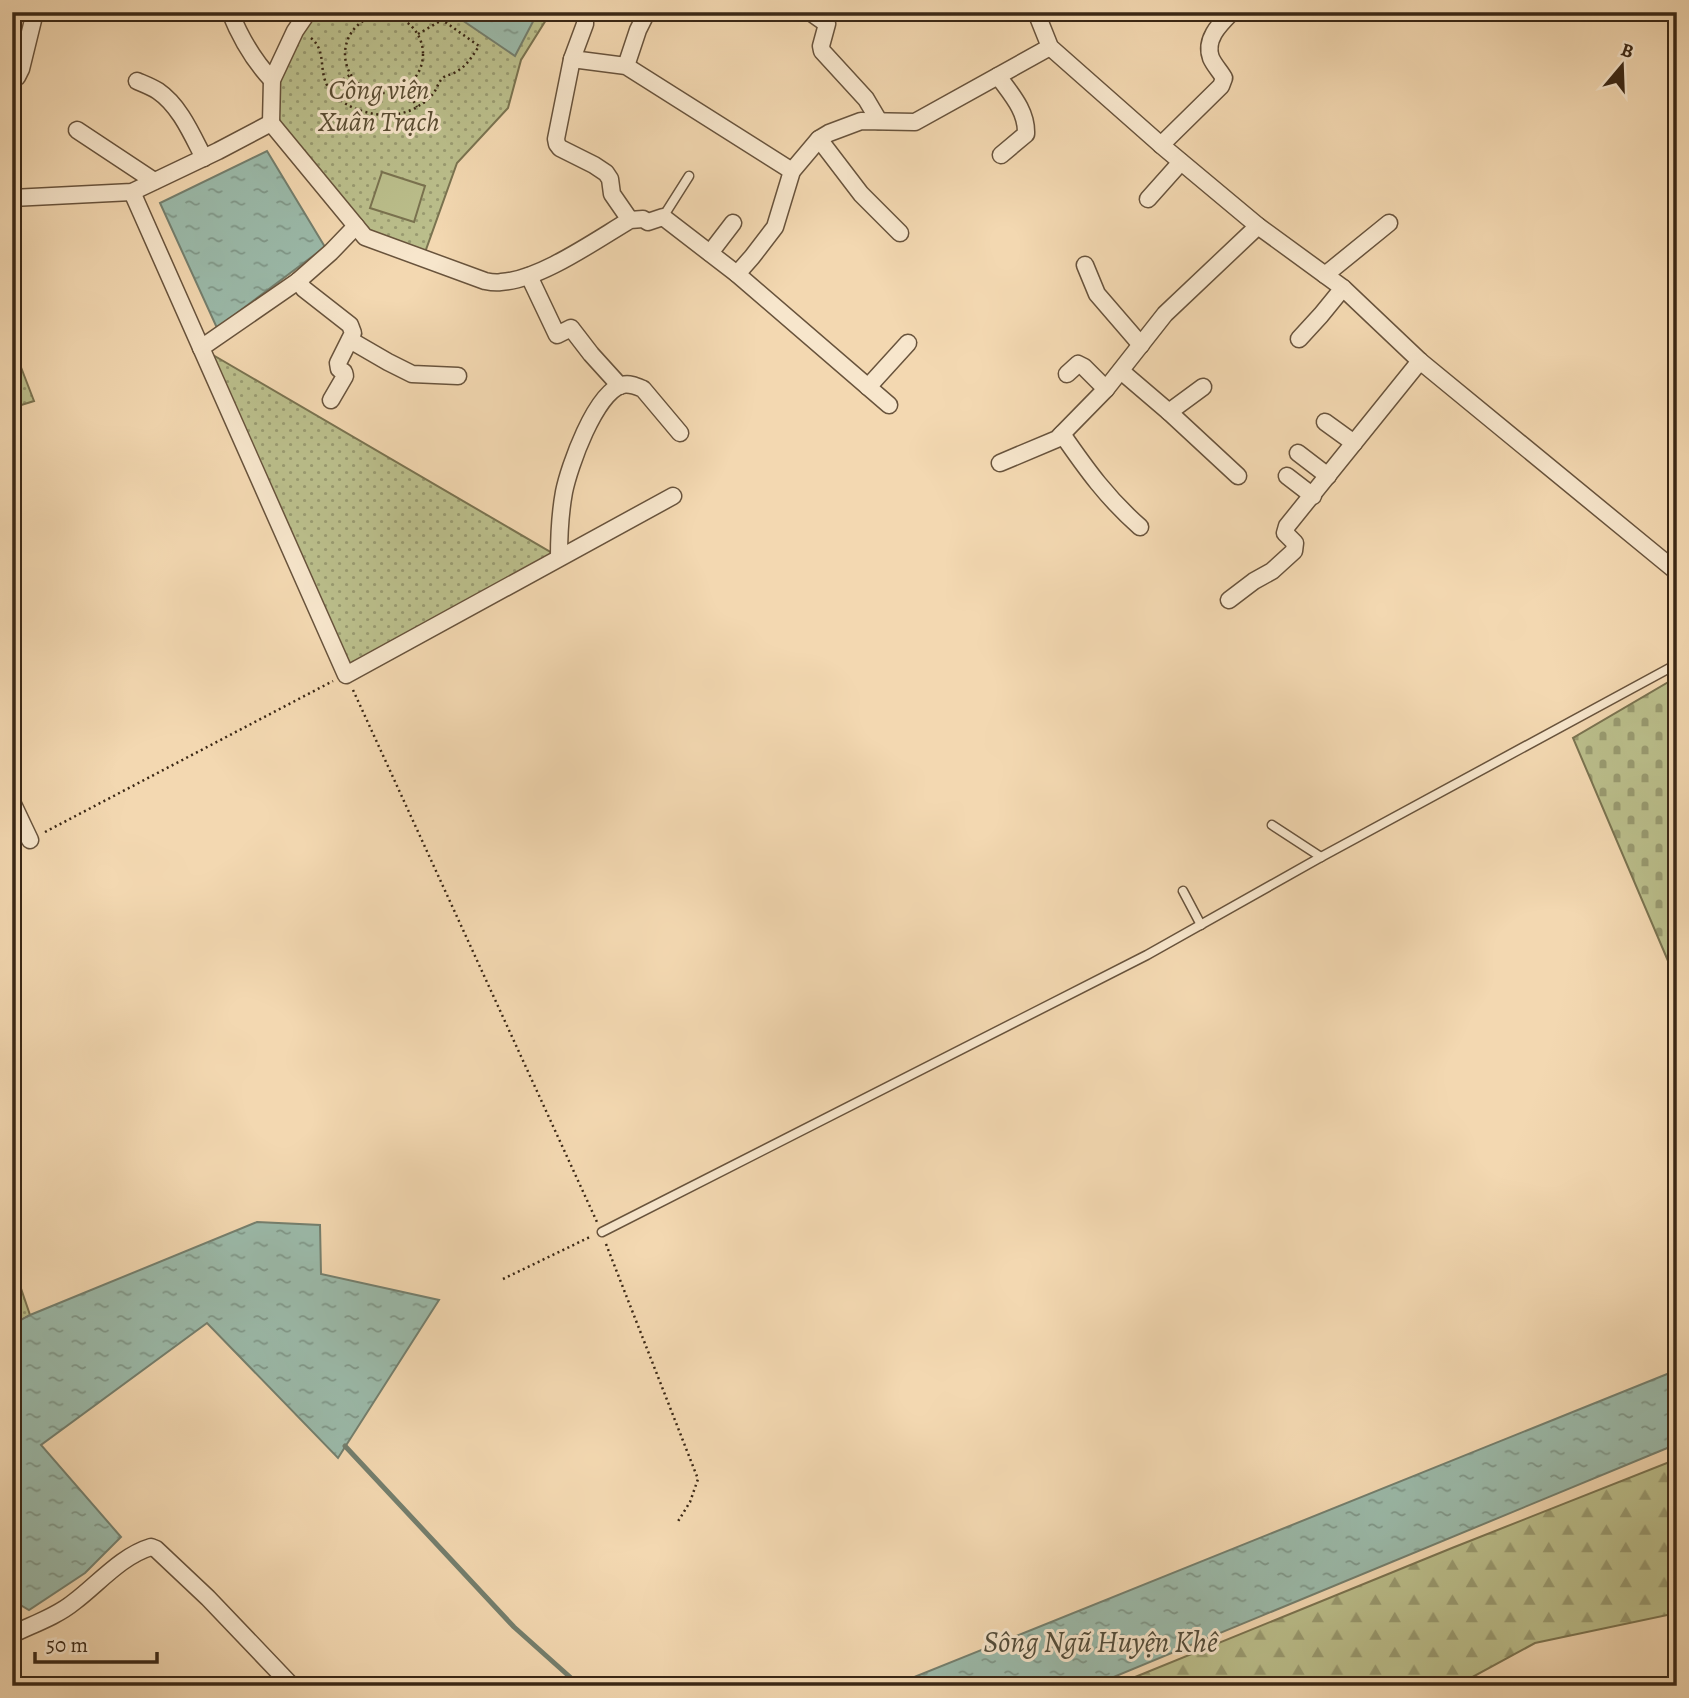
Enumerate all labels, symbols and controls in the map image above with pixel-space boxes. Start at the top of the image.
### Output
north arrow [1588,32,1658,102]
text: B [1617,37,1637,65]
park label: Công viên Xuân Trạch [317,71,440,141]
scale bar [35,1621,158,1665]
water label: Sông Ngũ Huyện Khê [983,1622,1219,1662]
text: 50 m [46,1631,88,1659]

